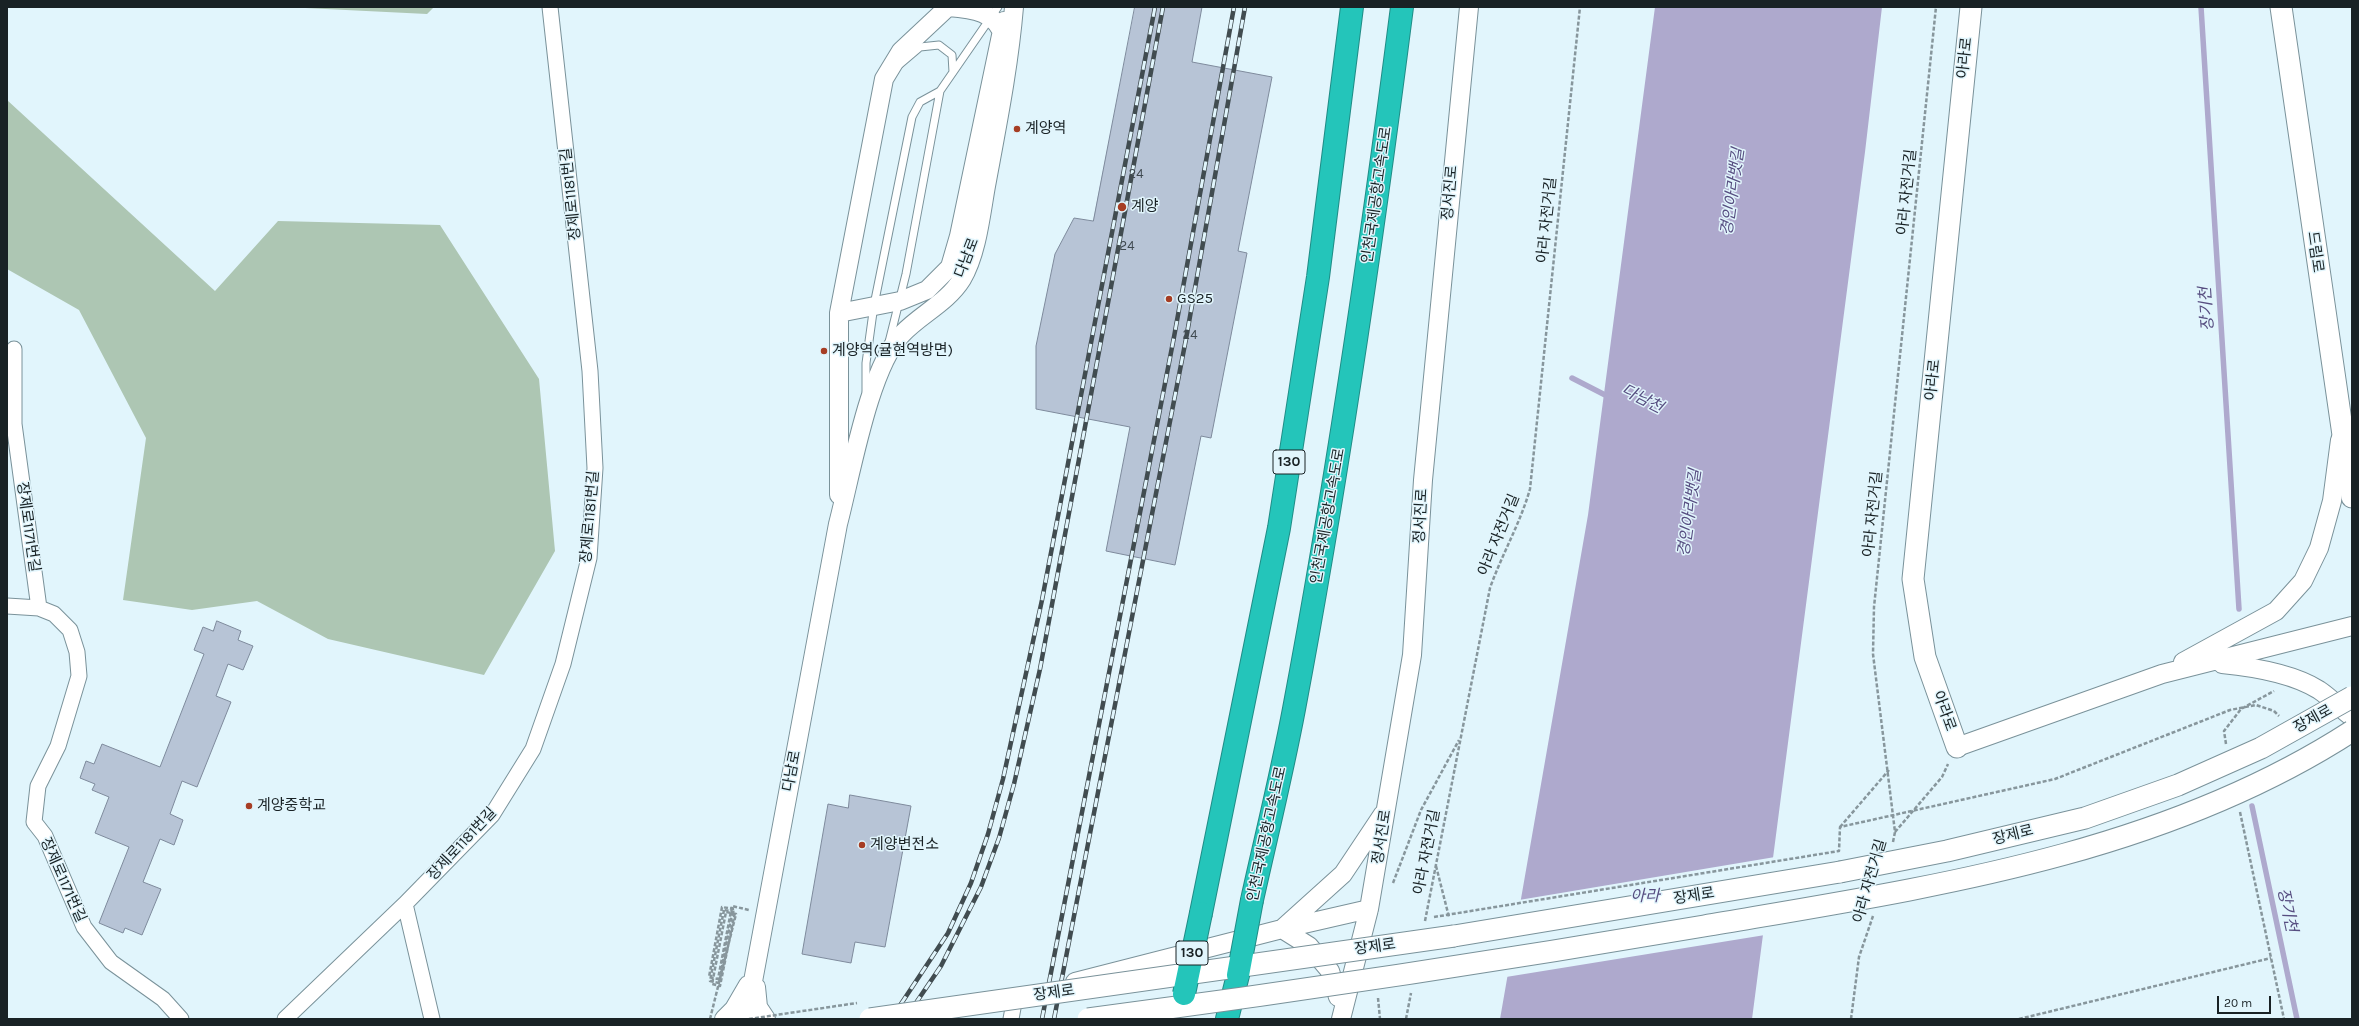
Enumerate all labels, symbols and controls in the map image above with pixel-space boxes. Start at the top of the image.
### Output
street label: 아라로 [1954,36,1976,80]
place label: 계양역 [1025,120,1066,138]
marker: 계양역 [1012,124,1022,134]
street label: 인천국제공항고속도로 [1358,125,1396,265]
street label: 장제로1181번길 [557,147,585,241]
water label: 경인아라뱃길 [1717,147,1749,237]
street label: 아라 자전거길 [1894,148,1920,236]
street label: 정서진로 [1439,165,1461,221]
house number: 24 [1129,166,1143,182]
street label: 아라 자전거길 [1534,176,1560,264]
place label: 계양 [1131,198,1159,216]
marker: 계양 [1116,201,1128,213]
street label: 드림로 [2303,230,2327,274]
street label: 다남로 [951,235,983,281]
house number: 24 [1120,238,1134,254]
water label: 장기천 [2196,286,2218,332]
place label: GS25 [1177,290,1213,308]
marker: GS25 [1164,294,1174,304]
house number: 24 [1183,327,1197,343]
place label: 계양역(귤현역방면) [832,342,953,360]
marker: 계양역(귤현역방면) [819,346,829,356]
street label: 아라로 [1922,358,1944,402]
water label: 다남천 [1618,380,1666,418]
street label: 인천국제공항고속도로 [1307,446,1349,586]
road number: 130 [1273,450,1305,474]
water label: 경인아라뱃길 [1674,468,1706,558]
street label: 장제로1181번길 [577,470,603,564]
street label: 아라 자전거길 [1860,470,1886,558]
street label: 장제로1171번길 [13,481,43,573]
street label: 정서진로 [1411,488,1431,544]
street label: 아라 자전거길 [1474,492,1524,578]
street label: 아라로 [1928,688,1960,734]
street label: 장제로 [2291,701,2335,737]
street label: 다남로 [779,749,805,793]
street label: 인천국제공항고속도로 [1244,765,1290,903]
place label: 계양중학교 [257,797,326,815]
marker: 계양중학교 [244,801,254,811]
street label: 장제로1181번길 [424,804,500,884]
street label: 정서진로 [1369,808,1395,866]
street label: 아라 자전거길 [1410,808,1444,896]
street label: 장제로 [1991,821,2035,849]
street label: 장제로1171번길 [36,835,90,925]
place label: 계양변전소 [870,836,939,854]
street label: 아라 자전거길 [1849,837,1891,925]
marker: 계양변전소 [857,840,867,850]
street label: 장제로 [1672,884,1716,908]
water label: 아라 [1630,886,1660,906]
water label: 장기천 [2273,886,2301,934]
street label: 장제로 [1353,935,1397,959]
road number: 130 [1176,941,1208,965]
street label: 장제로 [1032,981,1076,1005]
scale bar [2219,988,2273,1014]
text: 20 m [2224,996,2252,1010]

